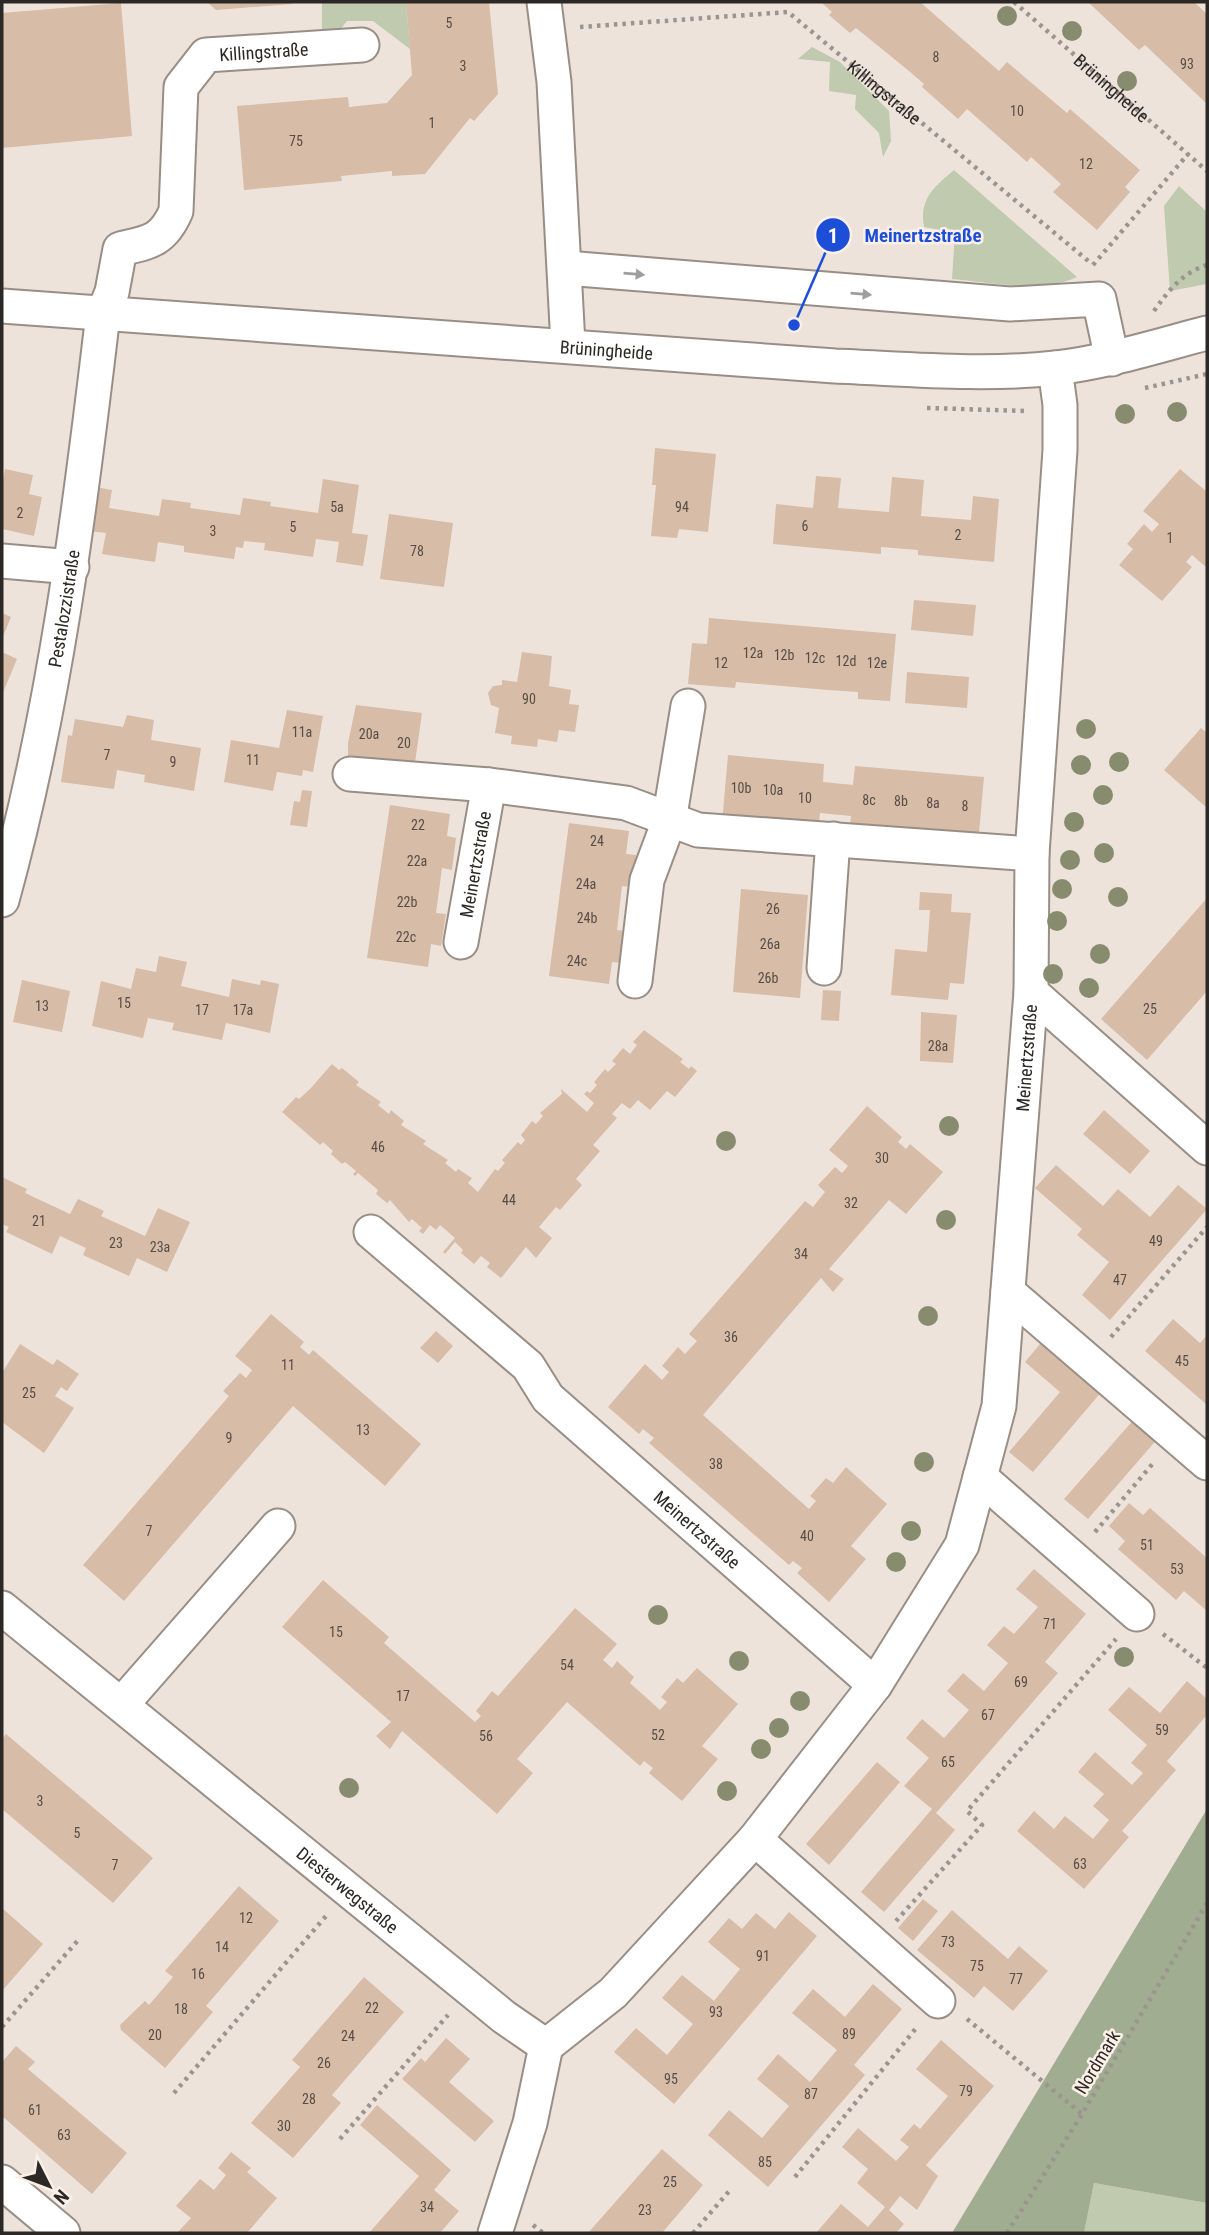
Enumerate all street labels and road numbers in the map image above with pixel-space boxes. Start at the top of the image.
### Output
street label: Killingstraße [219,38,309,65]
street label: Brüningheide [1070,49,1154,126]
street label: Killingstraße [844,56,926,129]
street label: Brüningheide [559,336,654,363]
street label: Pestalozzistraße [44,548,83,669]
street label: Meinertzstraße [455,809,495,919]
street label: Meinertzstraße [1011,1003,1041,1112]
street label: Meinertzstraße [650,1486,745,1573]
street label: Diesterwegstraße [293,1842,403,1937]
street label: Nordmark [1070,2026,1124,2098]

